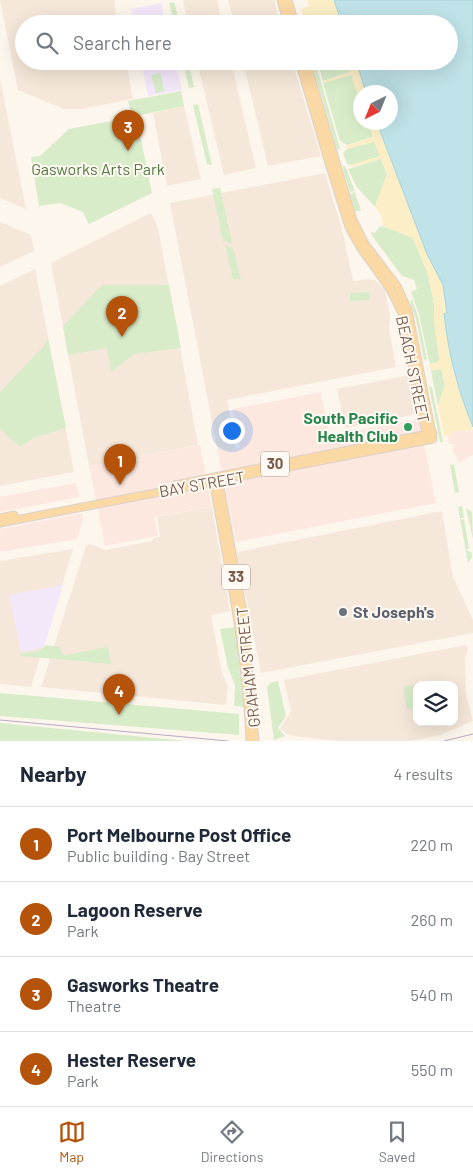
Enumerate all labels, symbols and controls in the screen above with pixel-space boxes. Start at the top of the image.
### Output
search box [15,15,458,70]
icon: search [33,29,61,57]
text: Search here [73,31,172,54]
north arrow [353,85,398,130]
pin: 3 [112,110,144,151]
park label: Gasworks Arts Park [31,159,165,178]
pin: 2 [106,296,138,337]
street label: BEACH STREET [393,314,434,424]
place label: South Pacific Health Club [303,408,398,445]
your location [219,418,245,444]
marker: South Pacific Health Club [402,421,414,433]
pin: 1 [104,444,136,485]
road number: 30 [261,452,289,476]
street label: BAY STREET [157,467,246,500]
road number: 33 [222,564,250,590]
place label: St Joseph's [353,602,434,621]
street label: GRAHAM STREET [232,606,263,728]
marker: St Joseph's [337,606,349,618]
pin: 4 [103,674,135,715]
map controls [413,681,458,726]
button: layers [413,681,458,726]
text: Nearby [20,761,86,786]
text: 4 results [393,764,453,783]
text: Port Melbourne Post Office [67,823,292,846]
text: 1 [33,835,39,854]
text: 220 m [410,835,453,854]
text: Public building · Bay Street [67,846,250,865]
text: Lagoon Reserve [67,898,203,921]
text: 2 [32,910,40,929]
text: 260 m [411,910,453,929]
text: Park [67,921,98,940]
text: Gasworks Theatre [67,973,219,996]
text: 3 [32,985,40,1004]
text: 540 m [410,985,453,1004]
text: Theatre [67,996,121,1015]
text: Hester Reserve [67,1048,196,1071]
text: 4 [31,1060,41,1079]
text: 550 m [411,1060,453,1079]
text: Park [67,1071,98,1090]
tab: Map [58,1118,86,1165]
tab: Directions [201,1118,263,1165]
tab: Saved [379,1118,415,1165]

